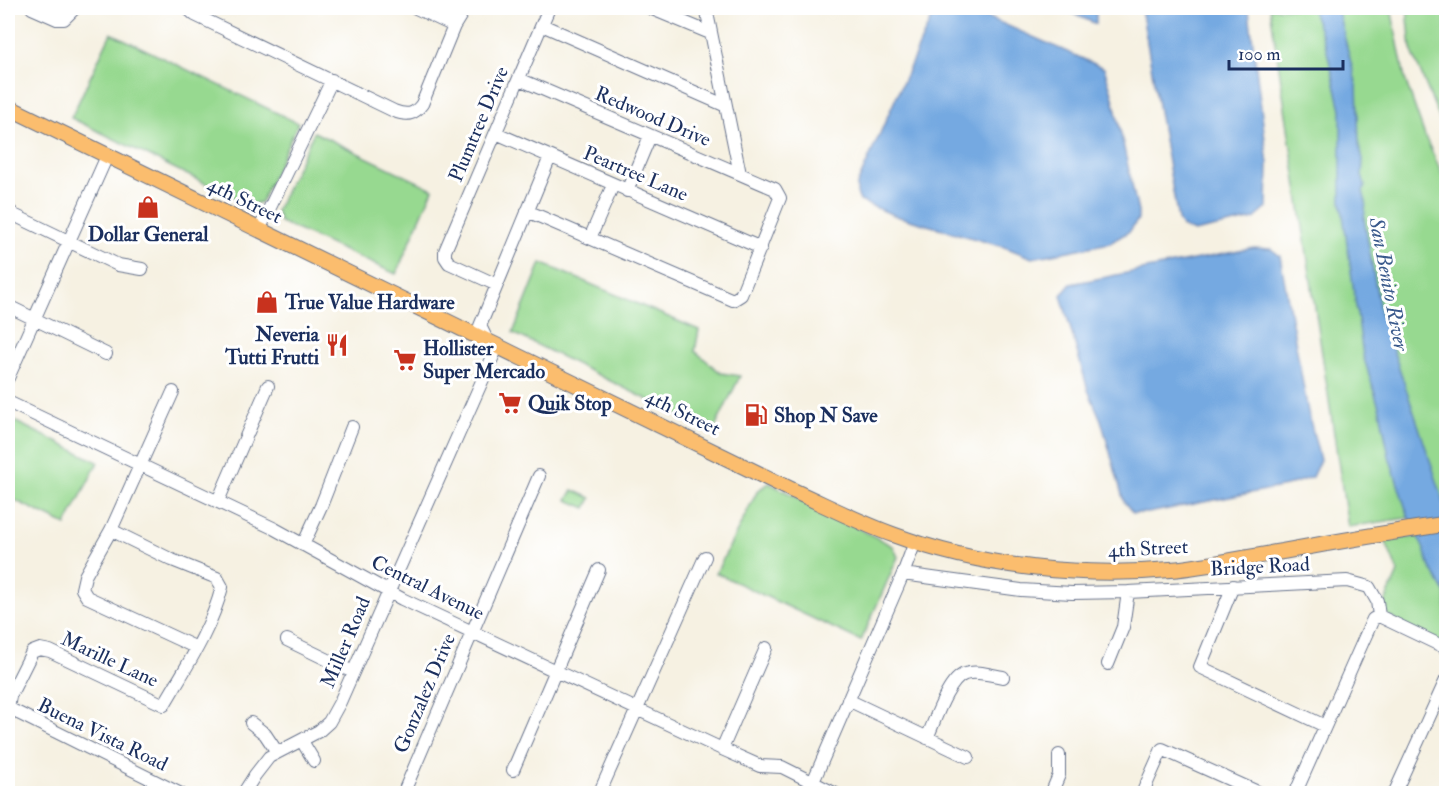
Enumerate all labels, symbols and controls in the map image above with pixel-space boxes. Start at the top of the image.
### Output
scale bar [1229,33,1343,71]
text: 100 m [1238,43,1281,66]
street label: Plumtree Drive [443,63,514,186]
street label: Redwood Drive [591,81,715,152]
street label: Peartree Lane [580,140,692,207]
street label: 4th Street [203,172,287,229]
shop icon: Dollar General [135,194,161,220]
water label: San Benito River [1362,214,1415,354]
place label: Dollar General [88,222,209,247]
shop icon: True Value Hardware [254,289,280,315]
place label: True Value Hardware [284,290,455,315]
place label: Neveria Tutti Frutti [224,322,320,370]
restaurant icon: Neveria Tutti Frutti [324,332,350,358]
place label: Hollister Super Mercado [423,336,545,385]
supermarket icon: Hollister Super Mercado [392,347,418,373]
street label: 4th Street [641,384,725,441]
supermarket icon: Quik Stop [497,390,523,416]
place label: Quik Stop [528,391,612,417]
fuel station icon: Shop N Save [743,402,769,428]
place label: Shop N Save [774,403,878,429]
street label: 4th Street [1107,534,1189,563]
street label: Central Avenue [367,549,488,626]
street label: Bridge Road [1210,551,1311,582]
street label: Miller Road [315,593,376,692]
street label: Marille Lane [57,626,162,693]
street label: Gonzalez Drive [388,630,461,757]
street label: Buena Vista Road [34,692,172,777]

